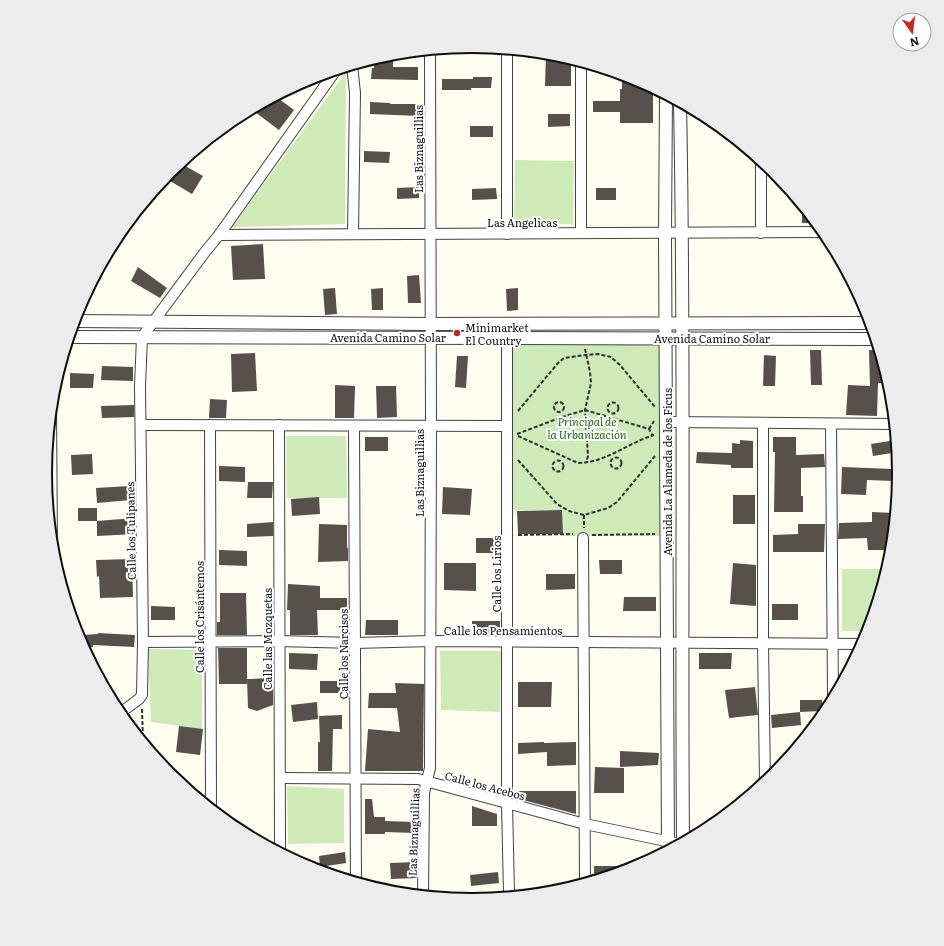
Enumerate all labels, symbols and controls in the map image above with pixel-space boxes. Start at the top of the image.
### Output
north arrow [892,12,932,52]
text: N [908,34,921,52]
street label: Las Biznaguillias [410,105,426,193]
street label: Las Angelicas [487,214,557,230]
place label: Minimarket El Country [465,319,529,348]
marker: Minimarket El Country [452,328,462,338]
street label: Avenida Camino Solar [330,329,447,345]
street label: Avenida Camino Solar [654,330,771,346]
street label: Avenida La Alameda de los Ficus [659,388,675,556]
park label: Principal de la Urbanización [547,413,627,442]
street label: Las Biznaguillias [411,429,427,517]
street label: Calle los Tulipanes [121,482,139,580]
street label: Calle los Lirios [488,536,504,612]
street label: Calle los Crisántemos [191,561,207,673]
street label: Calle las Mozquetas [259,588,275,690]
street label: Calle los Narcisos [335,609,351,699]
street label: Calle los Pensamientos [444,622,562,638]
street label: Calle los Acebos [443,767,527,803]
street label: Las Biznaguillias [403,788,423,876]

